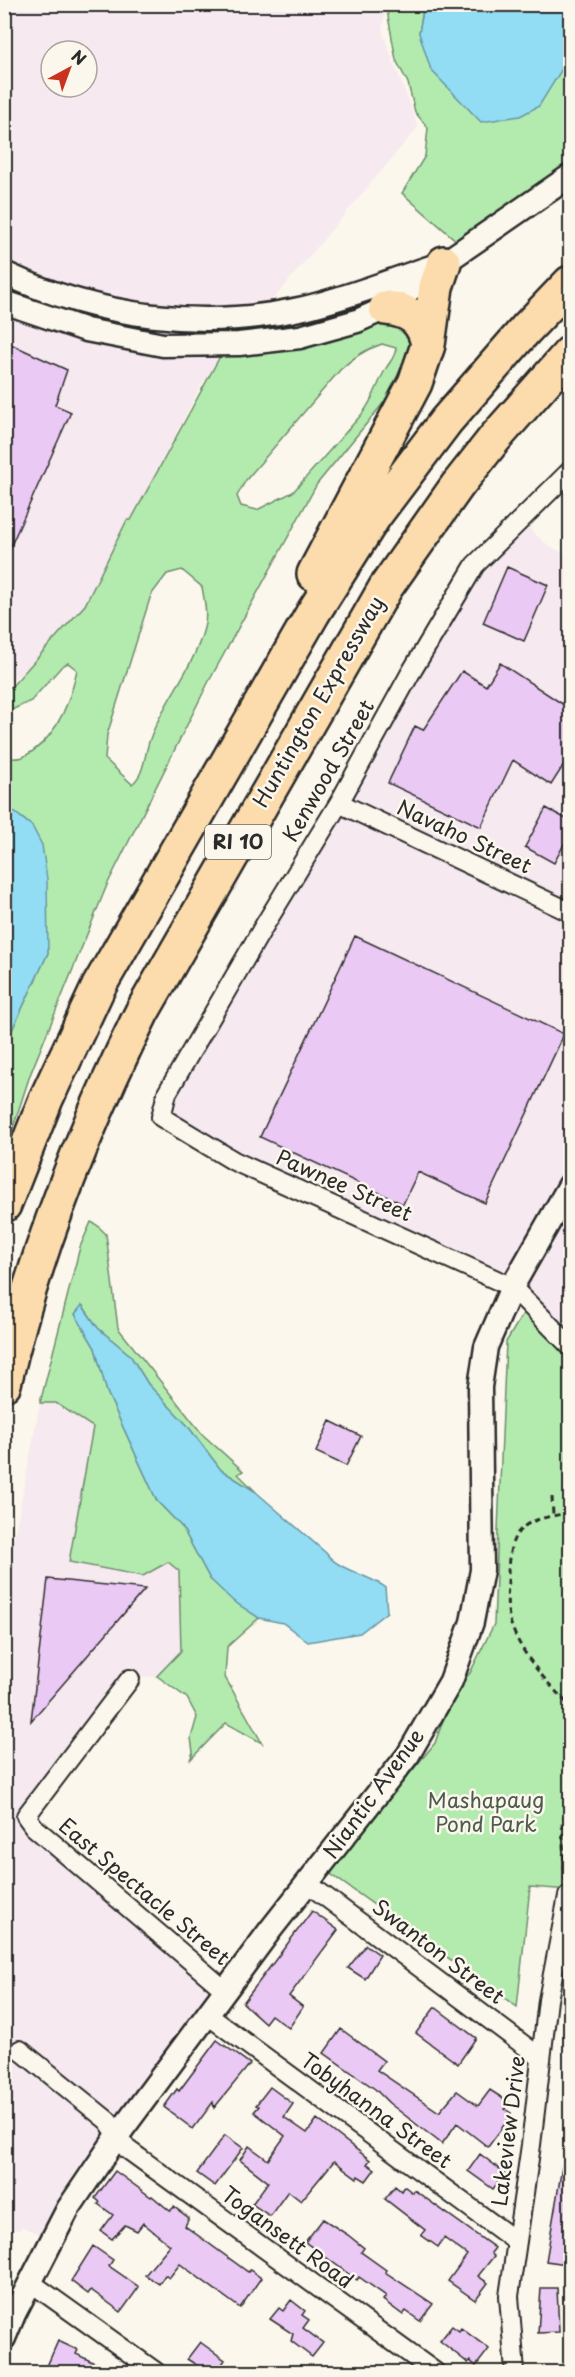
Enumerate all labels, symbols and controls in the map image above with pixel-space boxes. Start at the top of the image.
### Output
north arrow [39,39,99,99]
text: N [67,44,92,70]
street label: Huntington Expressway [244,589,391,813]
street label: Kenwood Street [273,693,381,847]
street label: Navaho Street [392,790,537,880]
road number: RI 10 [205,825,271,859]
street label: Pawnee Street [272,1140,418,1228]
street label: Niantic Avenue [314,1721,431,1865]
park label: Mashapaug Pond Park [428,1783,544,1839]
street label: East Spectacle Street [53,1809,238,1972]
street label: Swanton Street [366,1890,512,2011]
street label: Tobyhanna Street [295,2044,459,2175]
street label: Lakeview Drive [482,2054,532,2208]
street label: Togansett Road [215,2177,361,2295]

